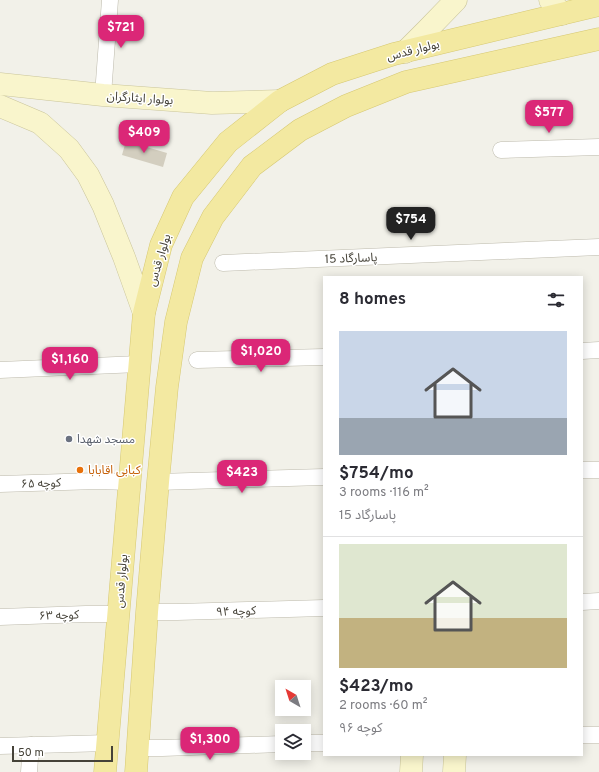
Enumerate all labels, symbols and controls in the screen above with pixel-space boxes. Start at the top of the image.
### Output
pin: $721 [97,15,145,49]
text: $721 [107,20,135,36]
street label: بولوار قدس [385,37,441,65]
street label: بولوار ایثارگران [106,89,174,109]
pin: $577 [525,100,573,134]
text: $577 [534,105,564,121]
pin: $409 [120,120,168,154]
text: $409 [128,125,160,141]
pin: $754 [387,207,435,241]
text: $754 [395,212,427,228]
street label: بولوار قدس [144,232,176,288]
street label: پاسارگاد 15 [324,250,378,268]
text: 8 homes [339,289,406,311]
icon: filters [545,289,567,311]
pin: $1,020 [228,339,294,373]
text: $1,020 [240,344,282,360]
pin: $1,160 [37,347,103,381]
text: $1,160 [51,352,89,368]
icon: home [417,357,489,429]
place label: مسجد شهدا [77,432,135,448]
marker: مسجد شهدا [64,434,74,444]
pin: $423 [218,460,266,494]
place label: کبابی اقابابا [88,463,142,479]
text: $754/mo [339,463,414,485]
marker: کبابی اقابابا [75,465,85,475]
text: $423 [226,465,258,481]
street label: کوچه ۶۵ [21,475,62,493]
text: 3 rooms · 116 m² [339,485,429,501]
text: پاسارگاد 15 [339,508,396,524]
street label: بولوار قدس [112,553,132,609]
icon: home [417,570,489,642]
street label: کوچه ۹۴ [216,603,257,621]
street label: کوچه ۶۳ [39,607,80,625]
text: $423/mo [339,676,413,698]
north arrow [275,680,311,716]
map controls [275,680,311,760]
text: 2 rooms · 60 m² [339,698,428,714]
text: کوچه ۹۶ [339,721,382,737]
button: layers [275,724,311,760]
pin: $1,300 [177,727,243,761]
text: $1,300 [189,732,231,748]
scale bar [12,744,113,763]
text: 50 m [18,746,44,760]

